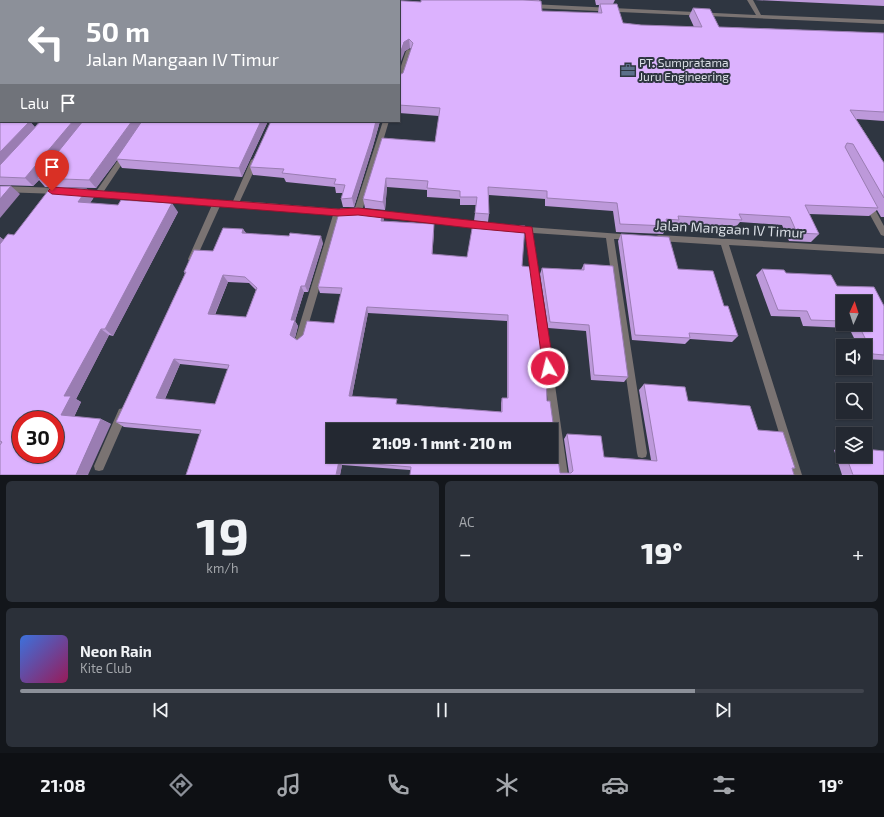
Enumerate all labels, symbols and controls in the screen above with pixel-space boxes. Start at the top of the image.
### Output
text: 50 m [86,14,150,48]
icon: left [20,16,72,68]
text: Jalan Mangaan IV Timur [86,48,279,70]
place label: PT. Sumpratama Juru Engineering [639,55,729,83]
office icon: PT. Sumpratama Juru Engineering [620,62,636,78]
icon: arrive [57,92,79,114]
text: Lalu [20,94,49,112]
pin [35,150,69,191]
icon: arrive [41,156,63,178]
street label: Jalan Mangaan IV Timur [655,216,806,241]
north arrow [836,295,872,331]
map controls [836,295,872,463]
button: sound [836,339,872,375]
position arrow [527,347,569,389]
button: search [836,383,872,419]
speed limit sign: 30 [12,411,64,463]
button: layers [836,427,872,463]
text: 21:09 · 1 mnt · 210 m [372,434,512,452]
text: 19 [196,503,249,565]
text: AC [459,514,474,530]
text: 19° [641,534,683,570]
text: − [459,540,472,566]
text: + [852,540,864,566]
text: km/h [206,560,239,576]
text: Neon Rain [80,642,152,660]
text: Kite Club [80,660,132,676]
icon: previous [150,699,172,721]
icon: pause [431,699,453,721]
icon: next [712,699,734,721]
icon: directions [167,771,195,799]
icon: music [275,771,303,799]
icon: phone [384,771,412,799]
icon: climate [493,771,521,799]
icon: car [601,771,629,799]
icon: filters [710,771,738,799]
text: 21:08 [40,774,86,796]
text: 19° [819,774,844,796]

